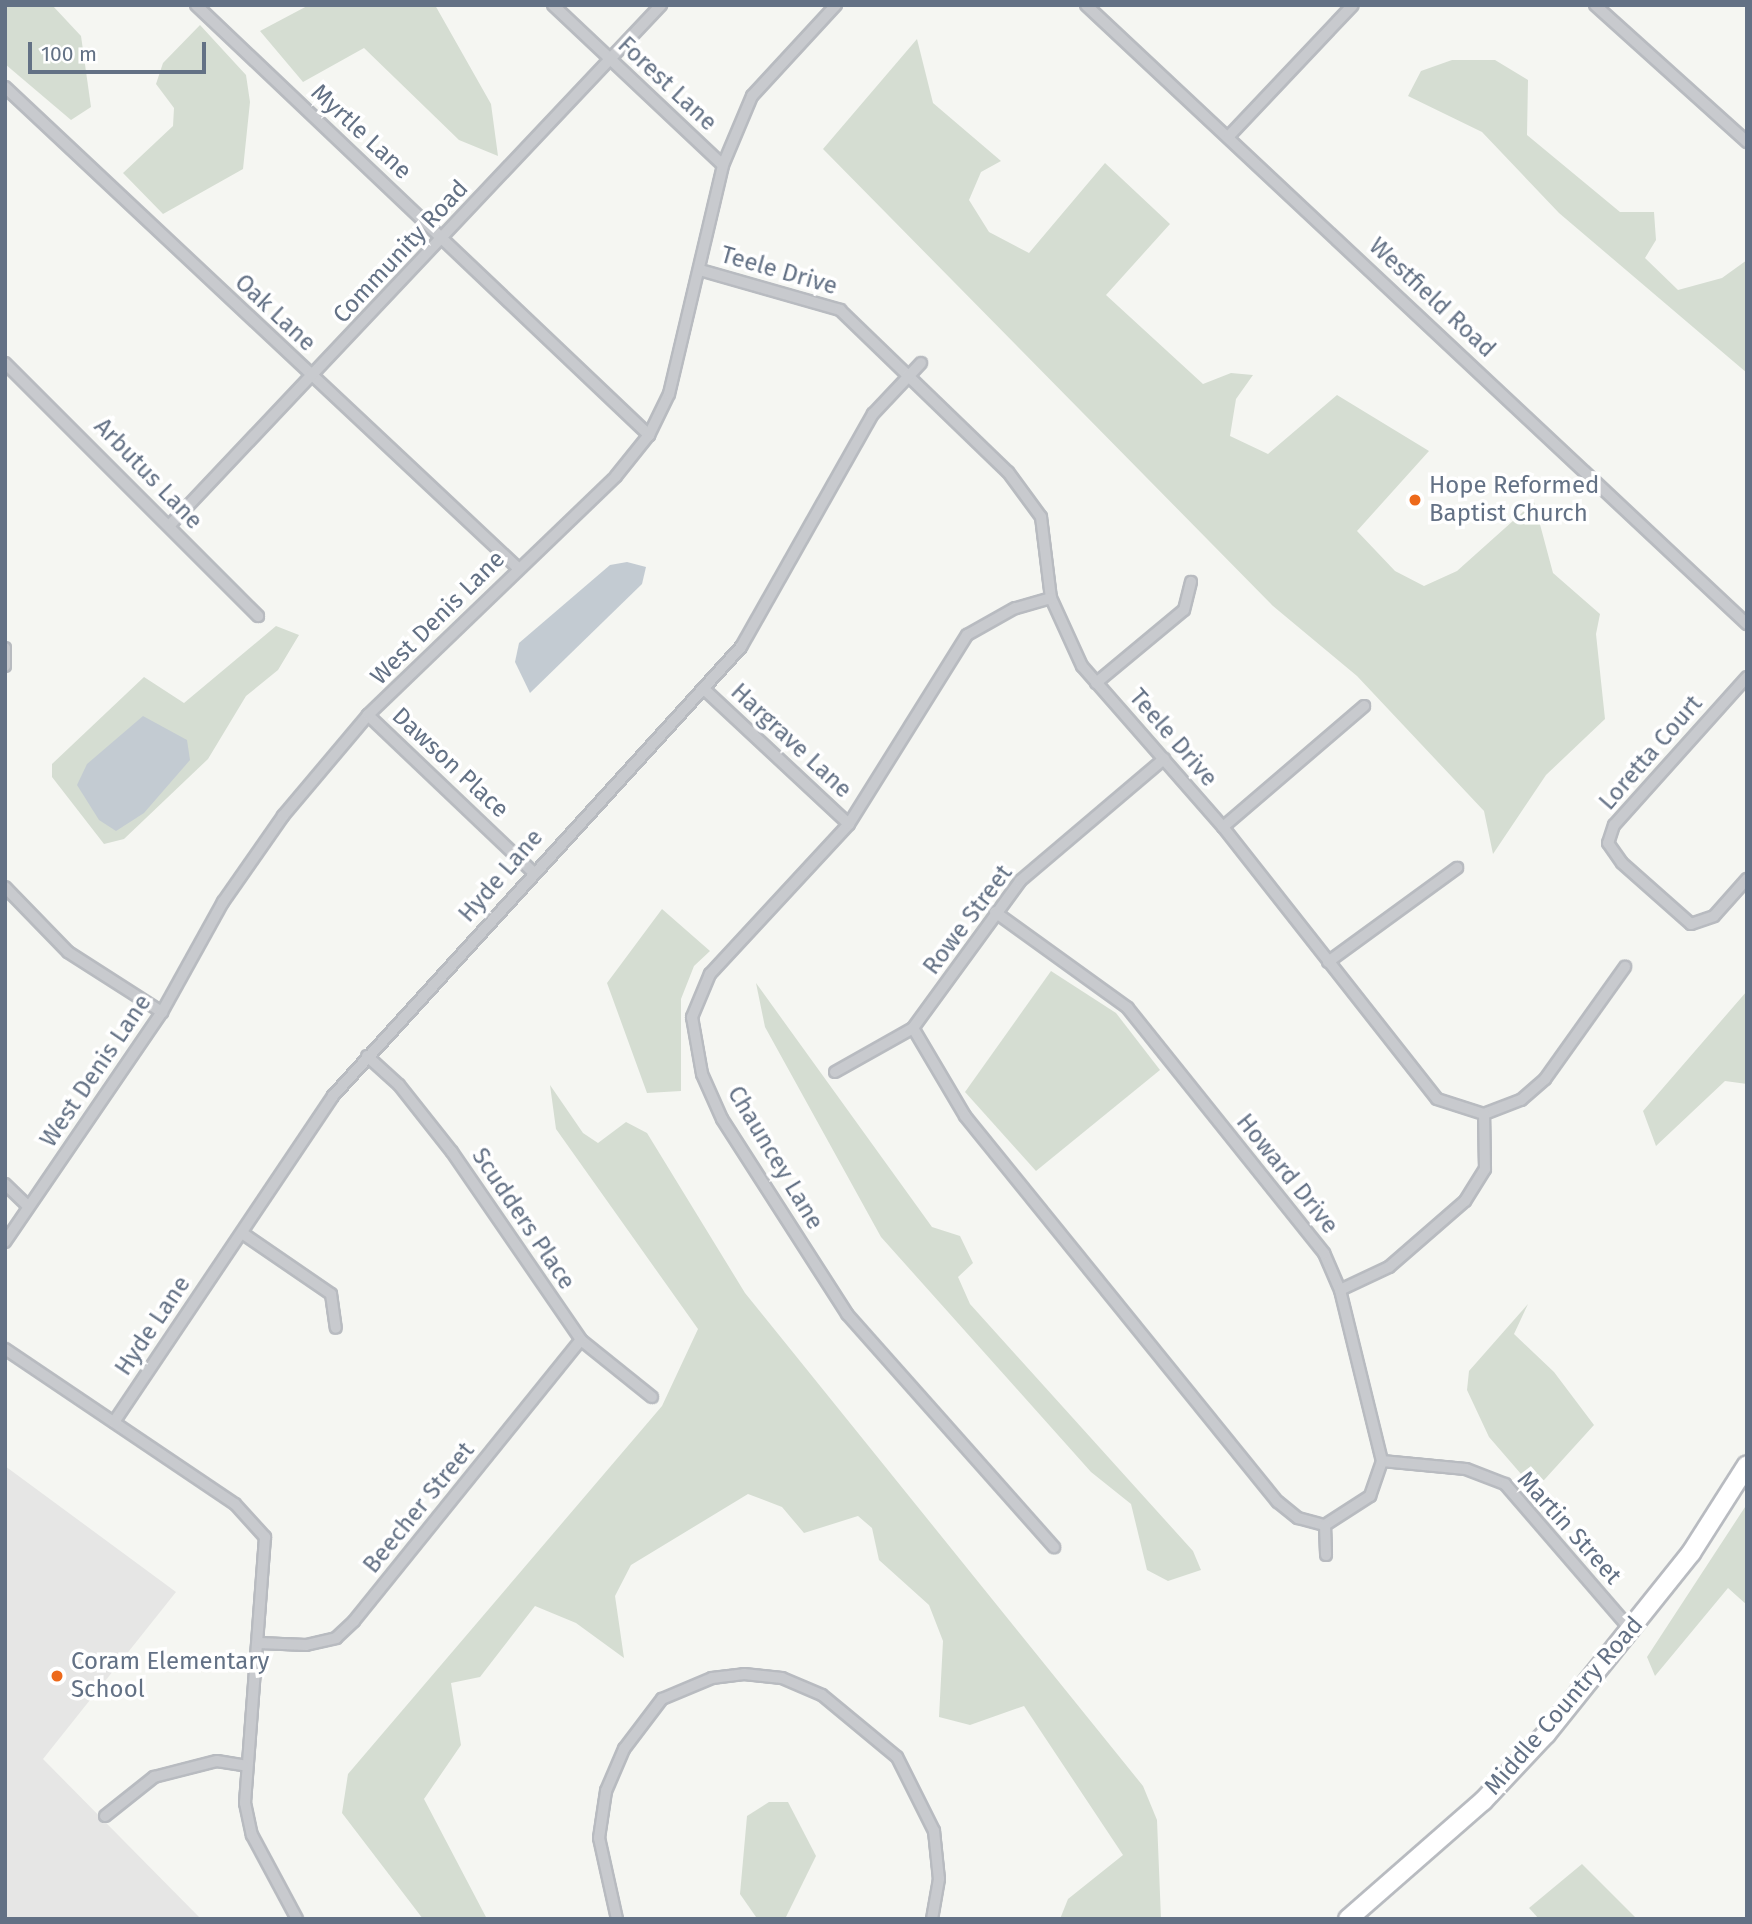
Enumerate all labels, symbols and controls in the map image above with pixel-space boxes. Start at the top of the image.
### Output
scale bar [32,28,210,72]
street label: Forest Lane [612,31,722,137]
text: 100 m [41,41,97,67]
street label: Myrtle Lane [305,78,417,186]
street label: Community Road [327,175,475,329]
street label: Westfield Road [1363,232,1501,364]
street label: Teele Drive [717,241,841,301]
street label: Oak Lane [229,268,321,358]
street label: Arbutus Lane [88,412,208,536]
place label: Hope Reformed Baptist Church [1429,472,1599,528]
marker: Hope Reformed Baptist Church [1407,492,1423,508]
street label: West Denis Lane [365,545,511,691]
street label: Hargrave Lane [725,678,857,804]
street label: Teele Drive [1123,683,1223,793]
street label: Loretta Court [1593,690,1709,816]
street label: Dawson Place [386,702,514,824]
street label: Hyde Lane [453,824,549,928]
street label: Rowe Street [917,859,1019,981]
street label: West Denis Lane [34,989,158,1153]
street label: Chauncey Lane [721,1081,829,1235]
street label: Howard Drive [1230,1108,1344,1240]
street label: Scudders Place [465,1143,581,1295]
street label: Hyde Lane [109,1271,197,1381]
street label: Beecher Street [357,1437,481,1579]
street label: Martin Street [1511,1466,1627,1590]
street label: Middle Country Road [1479,1611,1649,1801]
place label: Coram Elementary School [71,1648,269,1704]
marker: Coram Elementary School [49,1668,65,1684]

